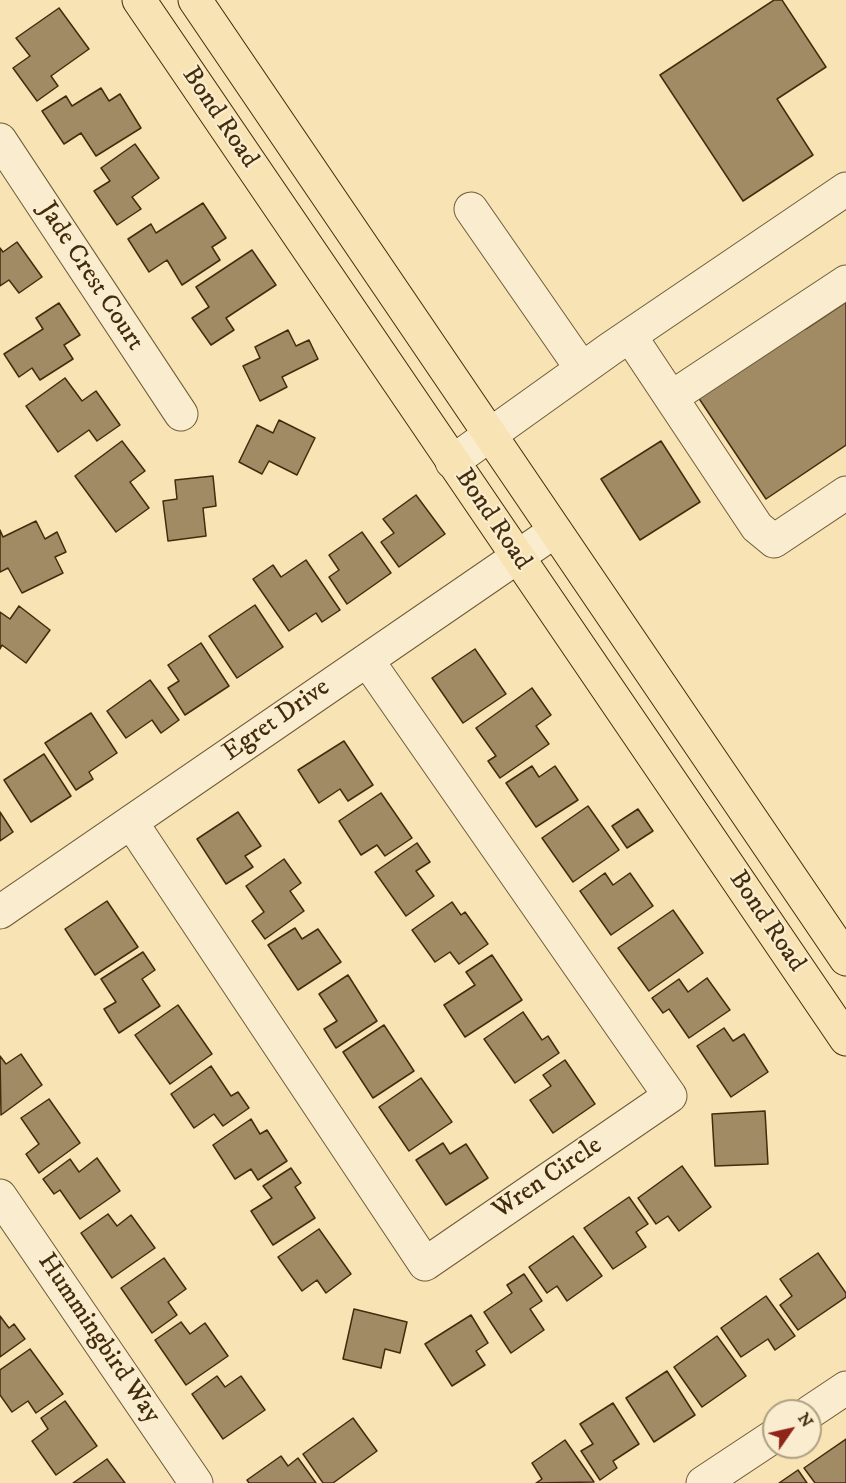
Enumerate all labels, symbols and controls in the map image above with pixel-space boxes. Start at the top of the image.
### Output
street label: Bond Road [174,62,264,174]
street label: Jade Crest Court [30,197,150,357]
street label: Bond Road [447,464,537,576]
street label: Egret Drive [218,673,336,769]
street label: Bond Road [721,866,811,978]
street label: Wren Circle [487,1131,609,1227]
street label: Hummingbird Way [30,1248,166,1430]
north arrow [762,1399,822,1459]
text: N [793,1409,817,1431]

